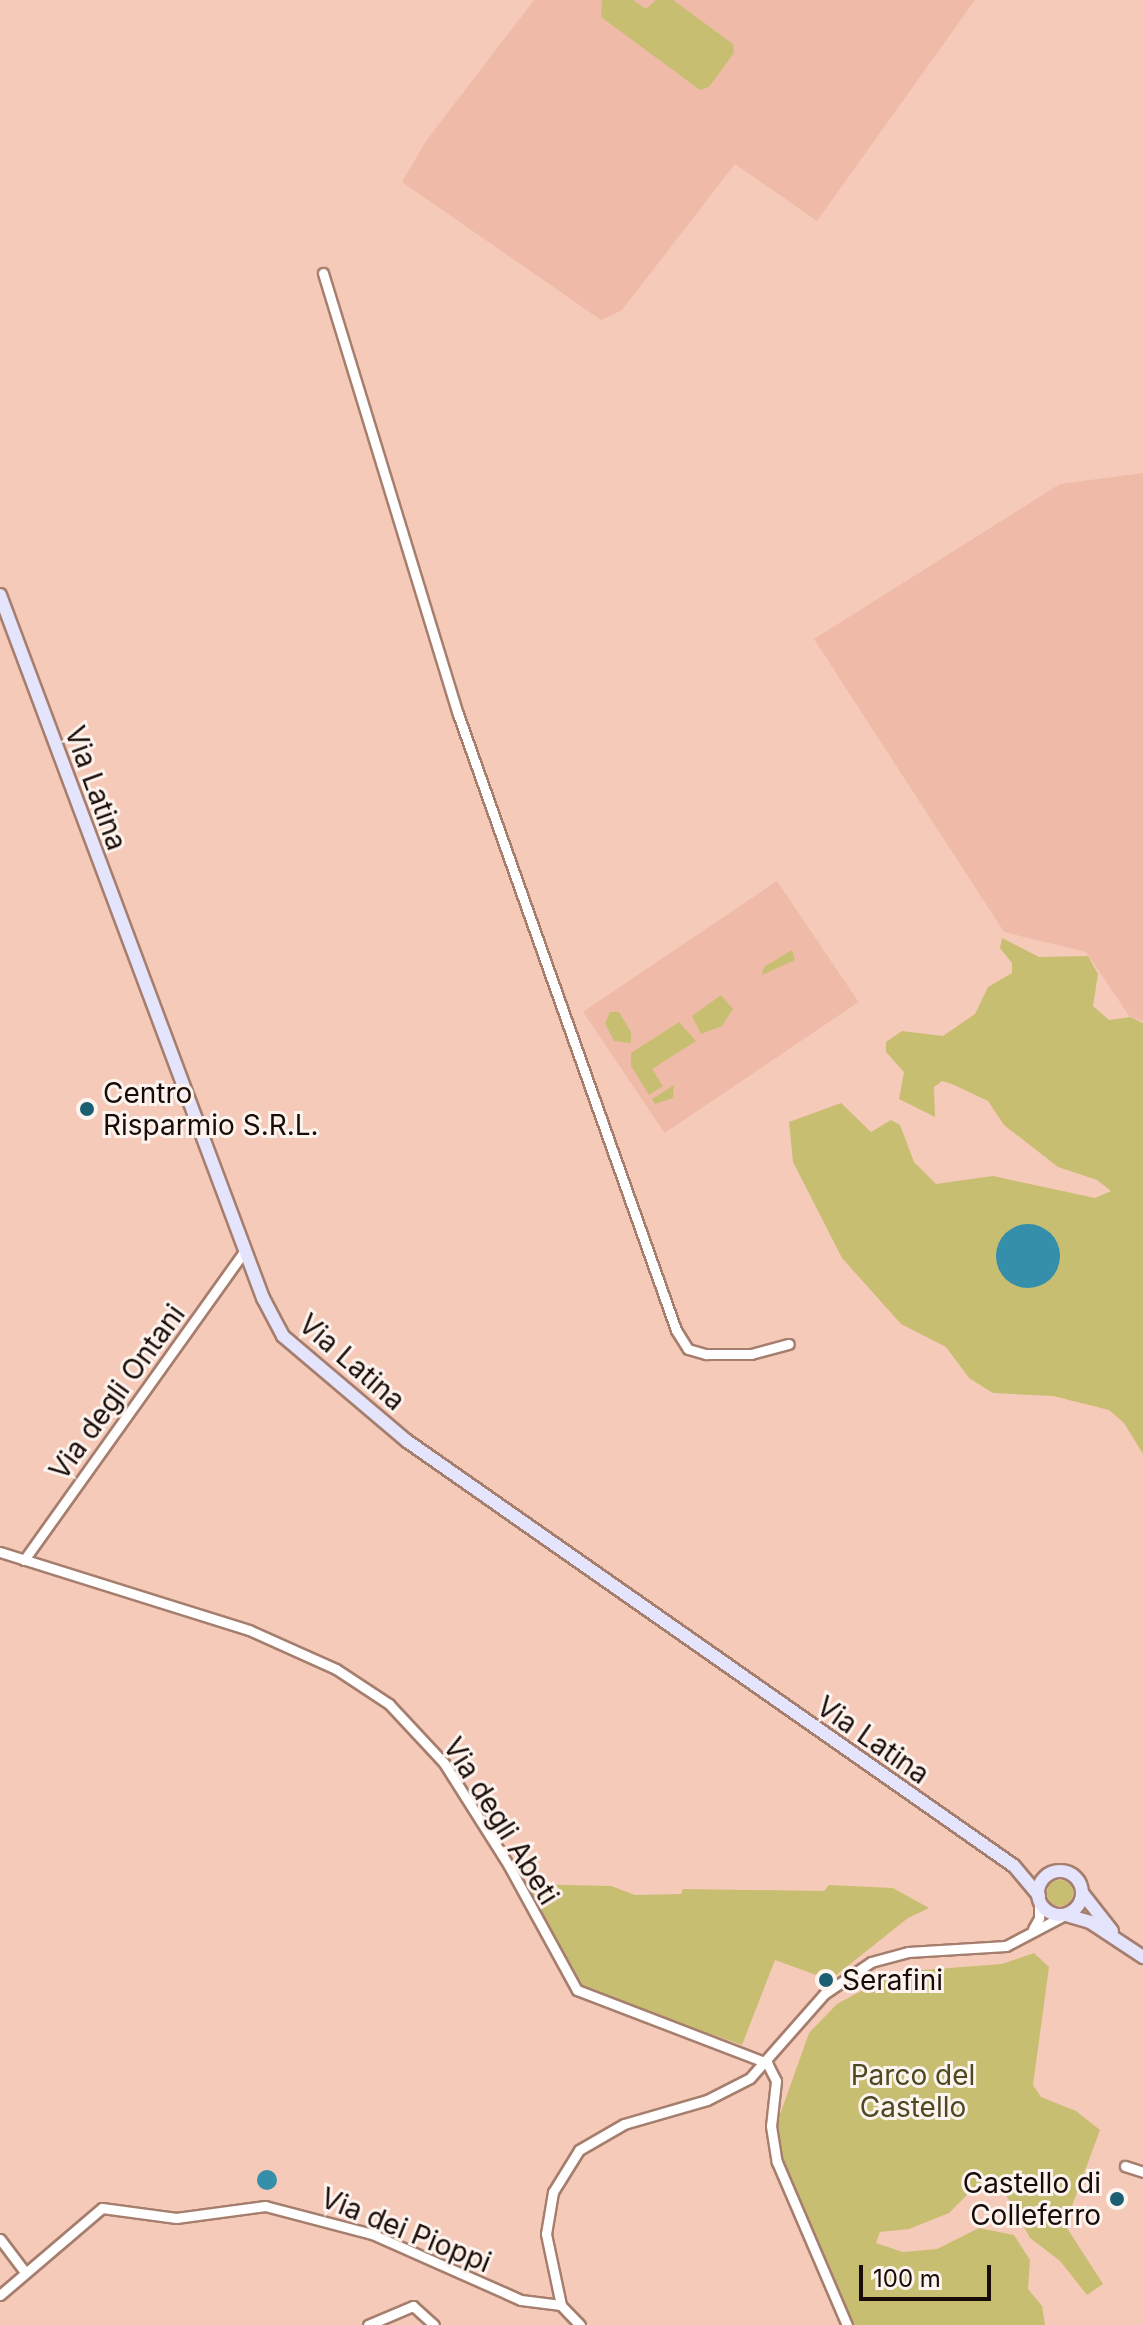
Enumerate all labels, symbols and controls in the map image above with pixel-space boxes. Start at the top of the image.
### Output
street label: Via Latina [58,721,134,855]
place label: Centro Risparmio S.R.L. [103,1076,319,1142]
marker: Centro Risparmio S.R.L. [78,1100,96,1118]
street label: Via degli Ontani [42,1298,192,1486]
street label: Via Latina [292,1307,412,1417]
street label: Via Latina [810,1689,936,1791]
street label: Via degli Abeti [436,1731,566,1911]
place label: Serafini [842,1963,943,1997]
marker: Serafini [817,1971,835,1989]
park label: Parco del Castello [851,2058,975,2124]
place label: Castello di Colleferro [963,2166,1101,2232]
street label: Via dei Pioppi [316,2181,496,2279]
marker: Castello di Colleferro [1108,2190,1126,2208]
scale bar [863,2249,995,2299]
text: 100 m [873,2264,941,2293]

